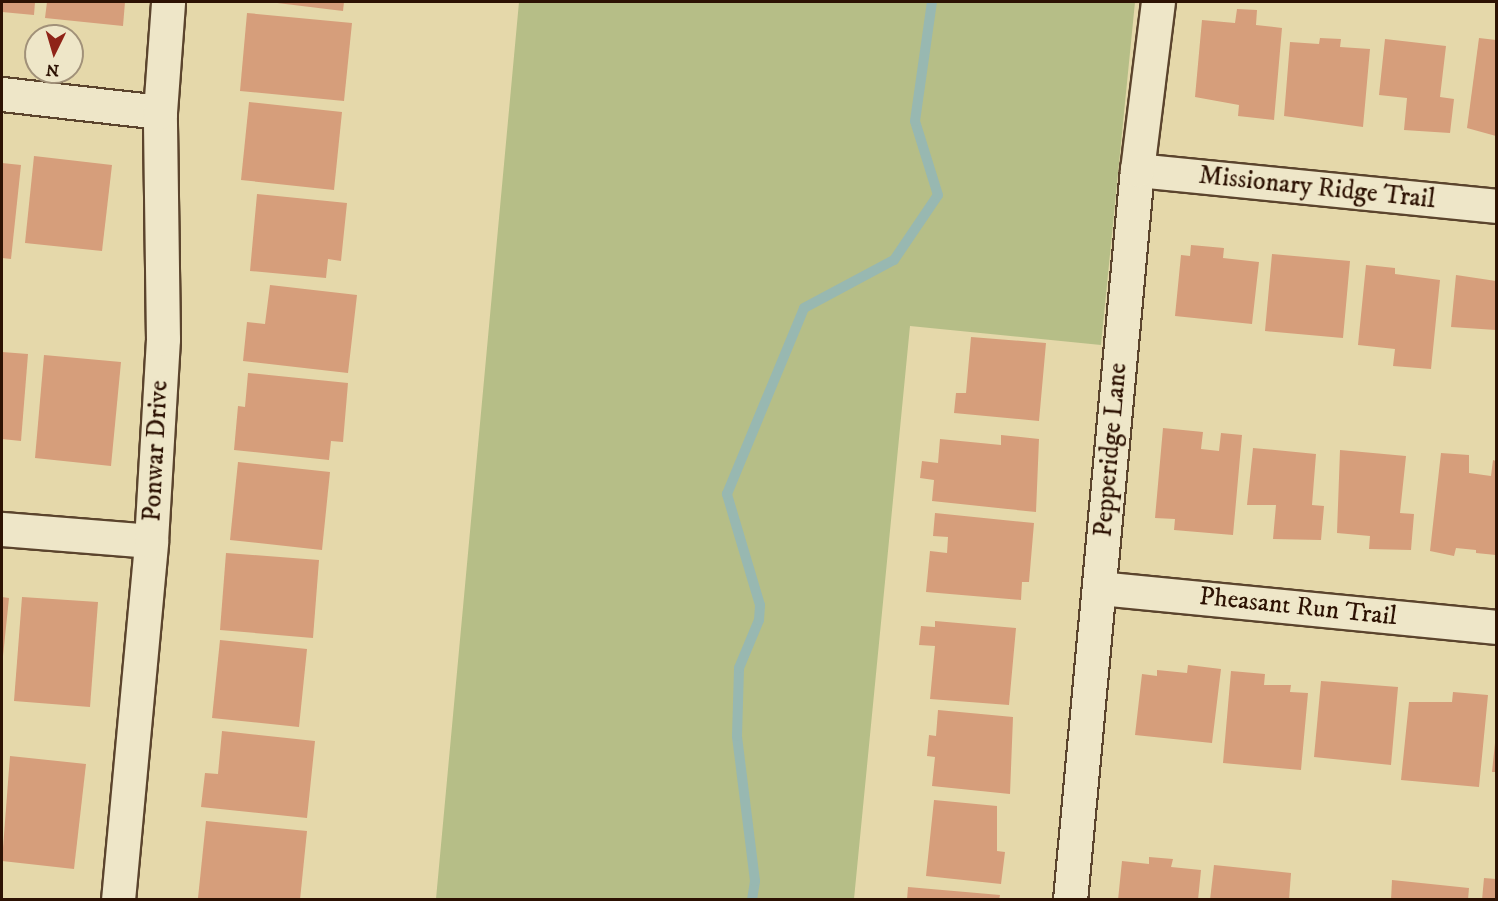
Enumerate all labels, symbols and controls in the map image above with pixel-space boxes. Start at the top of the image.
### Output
north arrow [24,24,84,84]
text: N [45,59,60,80]
street label: Missionary Ridge Trail [1197,160,1437,216]
street label: Pepperidge Lane [1088,362,1134,538]
street label: Ponwar Drive [137,380,175,522]
street label: Pheasant Run Trail [1198,581,1398,633]

